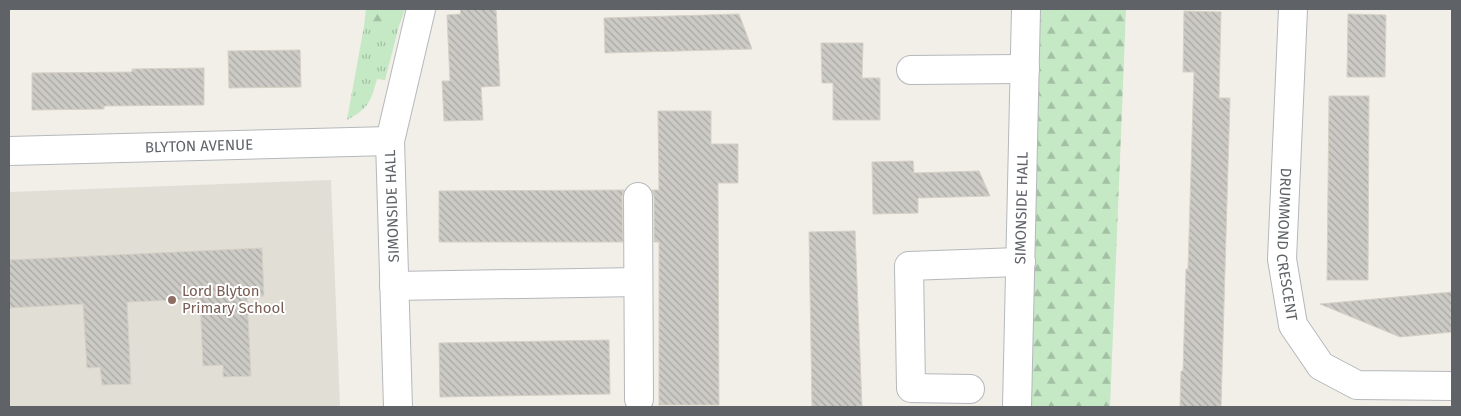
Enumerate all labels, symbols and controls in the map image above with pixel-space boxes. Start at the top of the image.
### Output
street label: BLYTON AVENUE [145,136,253,156]
street label: SIMONSIDE HALL [381,149,403,263]
street label: SIMONSIDE HALL [1011,151,1032,265]
street label: DRUMMOND CRESCENT [1273,167,1301,323]
place label: Lord Blyton Primary School [182,282,285,317]
marker: Lord Blyton Primary School [166,294,178,306]

